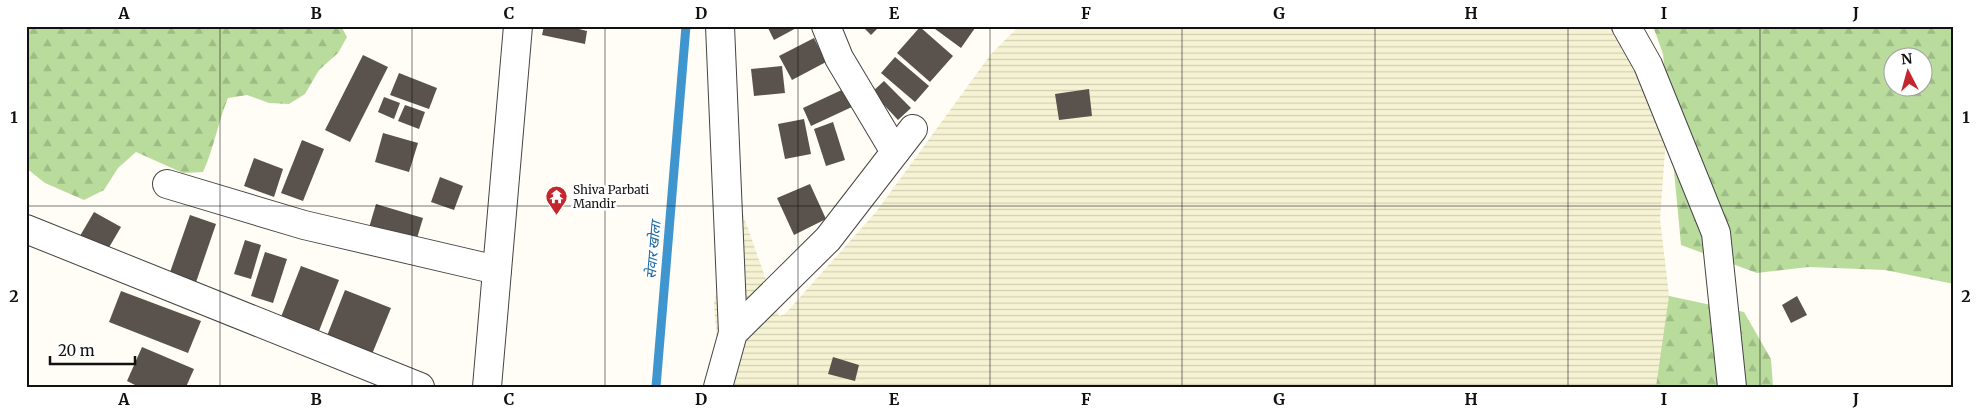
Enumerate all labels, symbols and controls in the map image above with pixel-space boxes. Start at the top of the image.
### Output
text: A [117,3,130,23]
text: B [310,3,322,23]
text: C [504,3,514,23]
text: D [695,3,707,23]
text: E [889,3,900,23]
text: F [1081,3,1091,23]
text: G [1273,3,1285,23]
text: H [1464,3,1478,23]
text: I [1661,3,1667,23]
text: J [1852,3,1859,23]
north arrow [1882,48,1932,98]
text: N [1900,50,1913,69]
text: 1 [10,107,18,127]
text: 1 [1962,107,1970,127]
place label: Shiva Parbati Mandir [573,182,649,211]
temple icon: Shiva Parbati Mandir [545,184,569,215]
water label: सेवार खोला [642,217,665,280]
text: 2 [9,286,19,306]
text: 2 [1961,286,1971,306]
scale bar [50,333,135,365]
text: 20 m [58,341,95,360]
text: A [117,389,130,409]
text: B [310,389,322,409]
text: C [504,389,514,409]
text: D [695,389,707,409]
text: E [889,389,900,409]
text: F [1081,389,1091,409]
text: G [1273,389,1285,409]
text: H [1464,389,1478,409]
text: I [1661,389,1667,409]
text: J [1852,389,1859,409]

